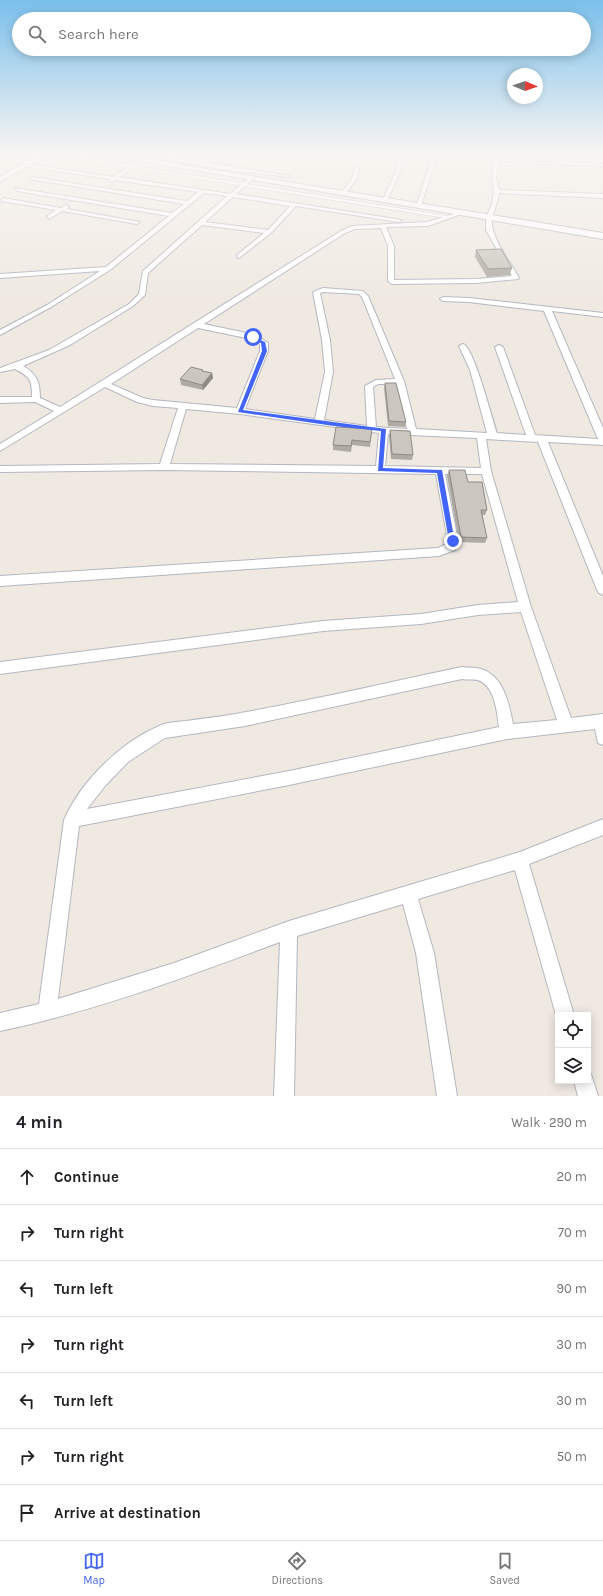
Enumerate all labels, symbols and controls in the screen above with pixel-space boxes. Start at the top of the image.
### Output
search box [12,12,591,56]
icon: search [26,23,48,45]
text: Search here [58,25,139,43]
north arrow [507,68,543,104]
route start [244,328,262,346]
route end [444,532,462,550]
map controls [555,1012,591,1084]
button: locate [555,1012,591,1048]
button: layers [555,1048,591,1084]
text: 4 min [16,1112,63,1132]
text: Walk · 290 m [511,1115,587,1130]
icon: ahead [16,1166,38,1188]
text: Continue [54,1168,119,1186]
text: 20 m [557,1169,587,1184]
icon: right [16,1222,38,1244]
text: Turn right [54,1224,124,1242]
text: 70 m [558,1225,587,1240]
icon: left [16,1278,38,1300]
text: Turn left [54,1280,113,1298]
text: 90 m [556,1281,587,1296]
icon: right [16,1334,38,1356]
text: Turn right [54,1336,124,1354]
text: 30 m [556,1337,587,1352]
icon: left [16,1390,38,1412]
text: Turn left [54,1392,113,1410]
text: 30 m [556,1393,587,1408]
icon: right [16,1446,38,1468]
text: Turn right [54,1448,124,1466]
text: 50 m [557,1449,587,1464]
icon: arrive [16,1502,38,1524]
text: Arrive at destination [54,1504,201,1522]
tab: Map [83,1550,105,1587]
tab: Directions [271,1550,323,1587]
tab: Saved [489,1550,520,1587]

